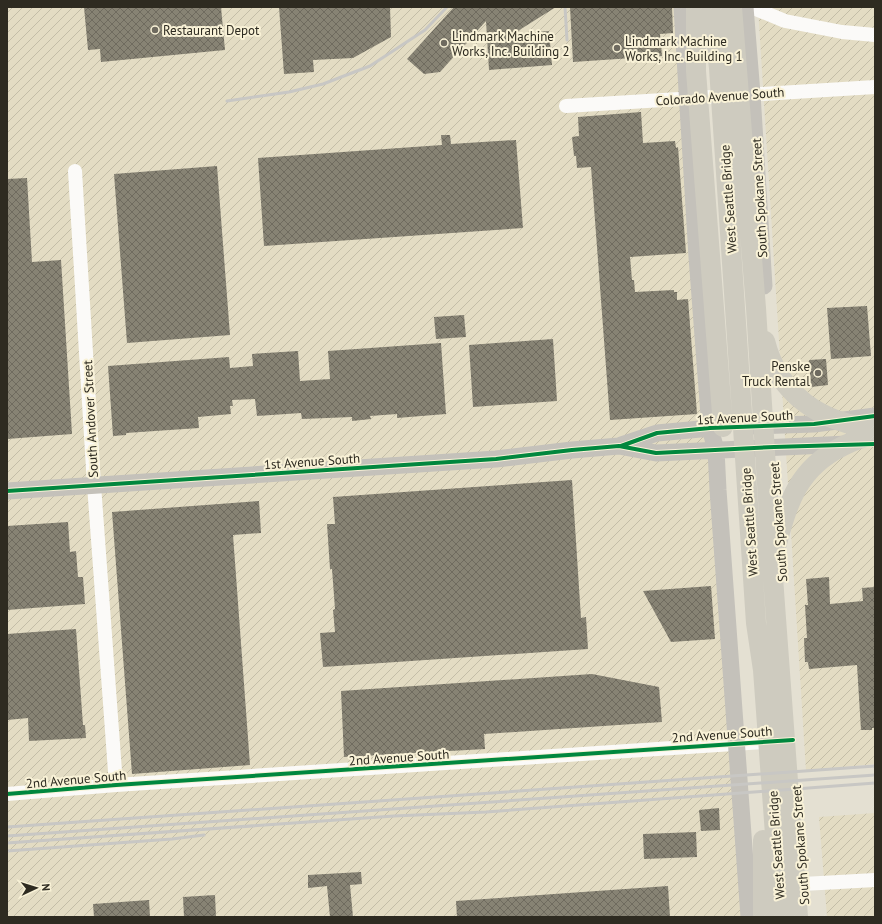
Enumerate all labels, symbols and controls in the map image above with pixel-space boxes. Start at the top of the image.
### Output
place label: Restaurant Depot [163,22,260,39]
marker: Restaurant Depot [150,25,160,35]
place label: Lindmark Machine Works, Inc. Building 2 [452,28,570,60]
place label: Lindmark Machine Works, Inc. Building 1 [625,33,743,65]
marker: Lindmark Machine Works, Inc. Building 2 [439,38,449,48]
marker: Lindmark Machine Works, Inc. Building 1 [612,43,622,53]
street label: Colorado Avenue South [655,84,785,109]
street label: South Spokane Street [748,137,771,258]
street label: West Seattle Bridge [716,144,741,254]
place label: Penske Truck Rental [742,358,810,390]
street label: South Andover Street [79,359,102,478]
marker: Penske Truck Rental [813,368,823,378]
street label: 1st Avenue South [696,406,794,429]
street label: 1st Avenue South [263,450,361,473]
street label: South Spokane Street [766,461,791,582]
street label: West Seattle Bridge [737,467,762,577]
street label: 2nd Avenue South [671,723,773,746]
street label: 2nd Avenue South [348,746,450,769]
street label: 2nd Avenue South [25,767,127,792]
street label: South Spokane Street [788,784,813,905]
street label: West Seattle Bridge [764,790,789,900]
north arrow [16,868,56,908]
text: N [39,883,53,891]

